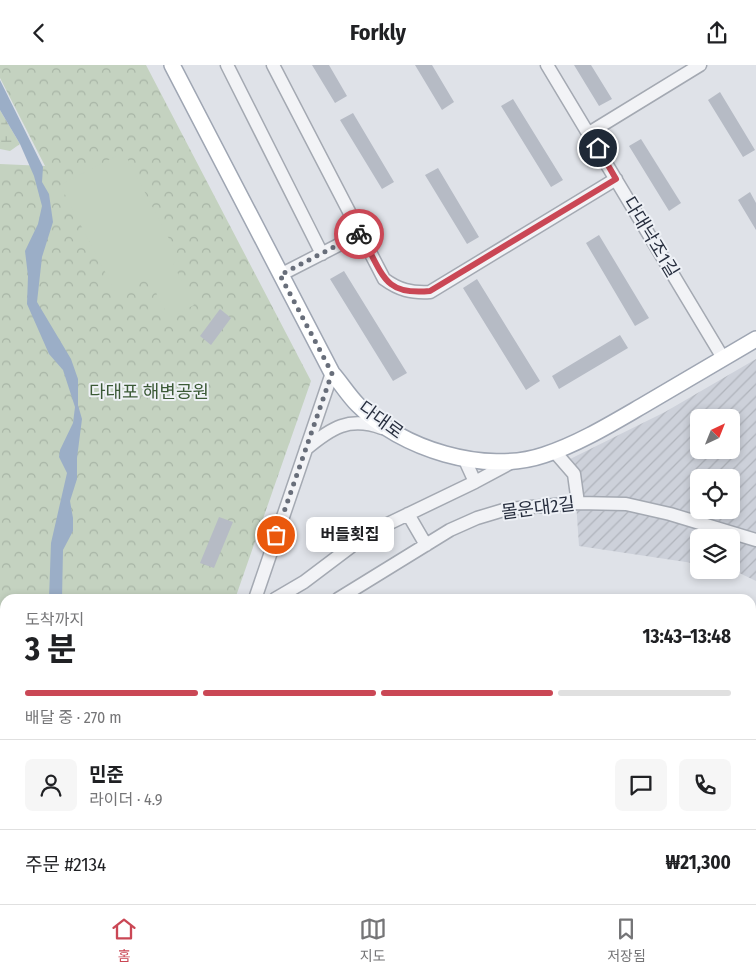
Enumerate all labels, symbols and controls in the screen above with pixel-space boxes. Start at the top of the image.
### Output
icon: back [25,19,53,47]
text: Forkly [350,19,406,46]
icon: share [703,19,731,47]
pin [577,127,619,169]
icon: home [584,134,612,162]
street label: 다대낙조1길 [618,193,684,281]
courier [334,209,384,259]
icon: bike [345,220,373,248]
park label: 다대포 해변공원 [89,381,209,403]
street label: 다대로 [354,396,408,444]
north arrow [690,409,740,459]
map controls [690,409,740,579]
button: locate [690,469,740,519]
street label: 몰운대2길 [500,493,576,523]
pin [255,514,297,556]
callout: 버들횟집 [306,517,394,553]
icon: bag [262,521,290,549]
text: 버들횟집 [321,525,379,544]
button: layers [690,529,740,579]
text: 도착까지 [25,610,84,629]
text: 13:43–13:48 [642,625,731,648]
text: 3 분 [25,630,76,668]
text: 배달 중 · 270 m [25,708,121,727]
button: person [25,759,77,811]
button: chat [615,759,667,811]
button: phone [679,759,731,811]
text: 민준 [89,763,124,786]
text: 라이더 · 4.9 [89,790,163,809]
text: ₩21,300 [665,851,731,874]
text: 주문 #2134 [25,853,106,876]
tab: 홈 [110,915,138,965]
tab: 지도 [359,915,387,965]
tab: 저장됨 [607,915,646,965]

